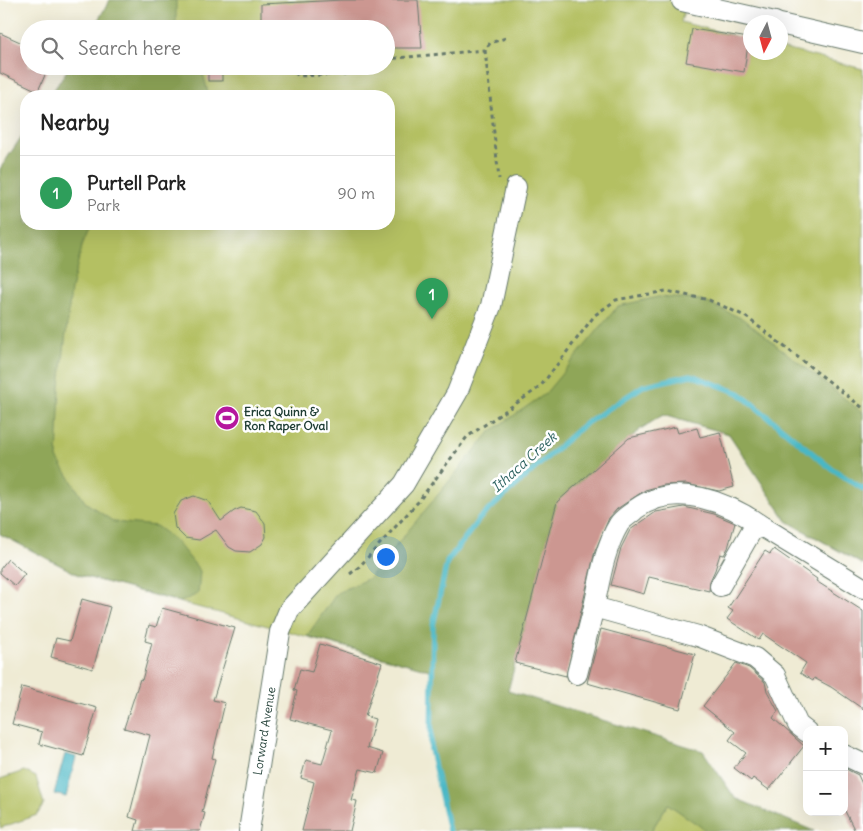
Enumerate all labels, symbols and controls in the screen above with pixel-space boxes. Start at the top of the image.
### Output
north arrow [743,15,788,60]
search box [20,20,395,75]
icon: search [38,34,66,62]
text: Search here [78,36,181,60]
text: Nearby [40,109,110,136]
text: Purtell Park [87,171,186,195]
text: 1 [53,183,59,203]
text: 90 m [337,183,375,203]
text: Park [87,195,120,215]
pin: 1 [416,278,448,319]
place label: Erica Quinn & Ron Raper Oval [244,404,328,434]
sports icon: Erica Quinn & Ron Raper Oval [214,405,240,431]
water label: Ithaca Creek [488,427,561,496]
your location [373,544,399,570]
street label: Lorward Avenue [250,686,278,776]
map controls [803,726,848,816]
button: + [803,726,848,771]
button: − [803,771,848,816]

